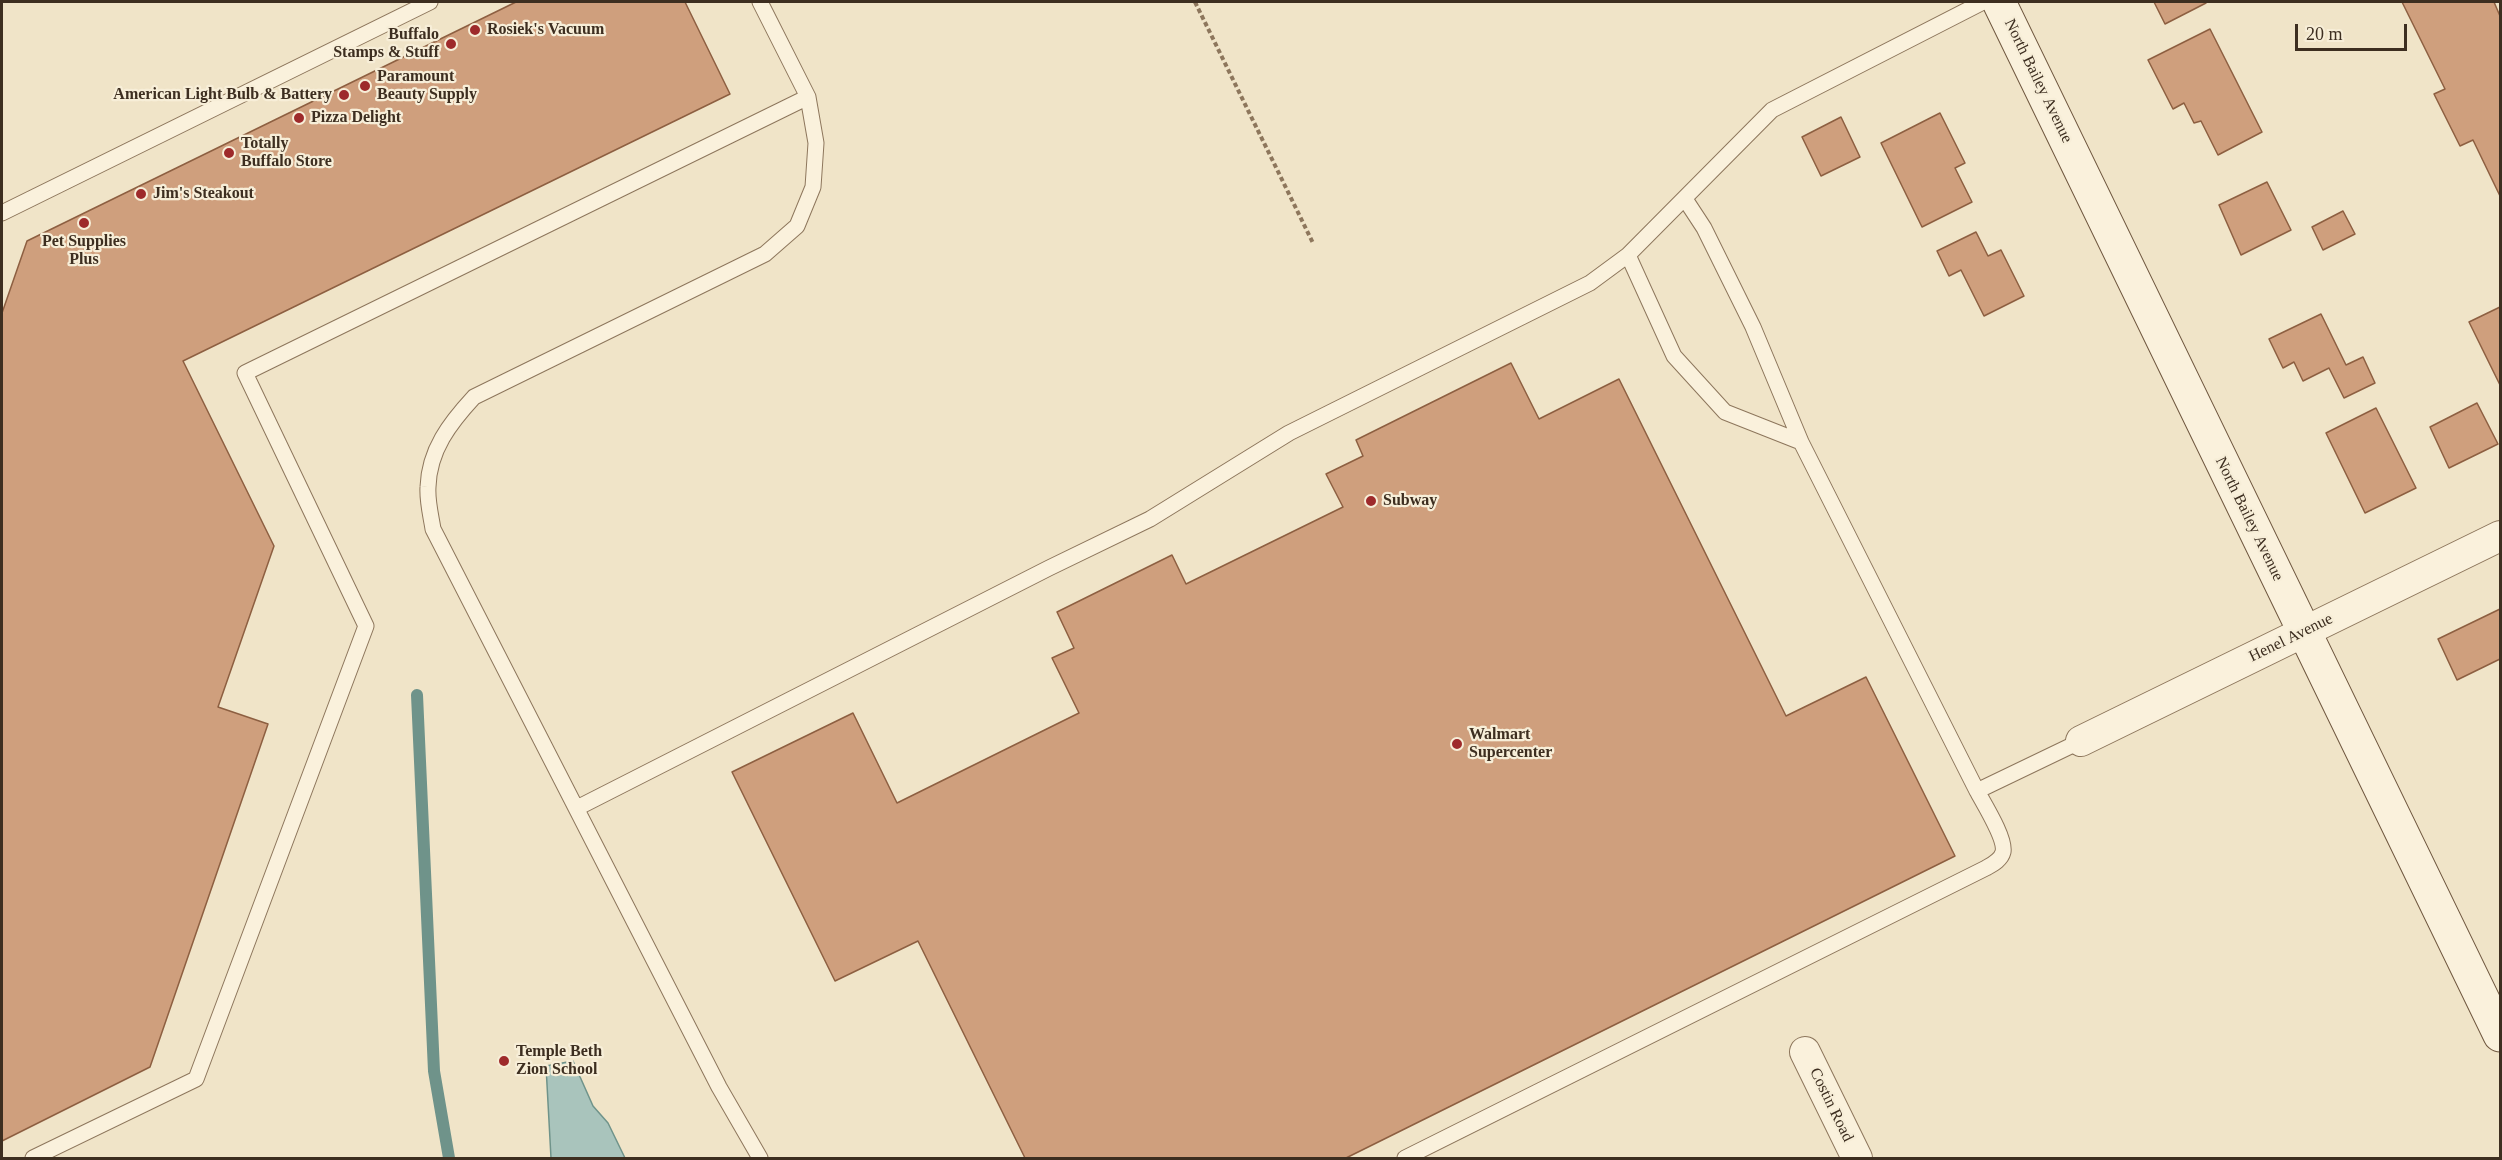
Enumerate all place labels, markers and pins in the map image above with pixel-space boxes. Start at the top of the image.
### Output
place label: Rosiek's Vacuum [487,20,604,40]
marker: Rosiek's Vacuum [468,23,482,37]
place label: Buffalo Stamps & Stuff [333,25,439,63]
marker: Buffalo Stamps & Stuff [444,37,458,51]
place label: Paramount Beauty Supply [377,67,477,105]
marker: Paramount Beauty Supply [358,79,372,93]
place label: American Light Bulb & Battery [113,85,332,105]
marker: American Light Bulb & Battery [337,88,351,102]
place label: Pizza Delight [311,108,401,128]
marker: Pizza Delight [292,111,306,125]
place label: Totally Buffalo Store [241,134,332,172]
marker: Totally Buffalo Store [222,146,236,160]
place label: Jim's Steakout [153,184,254,204]
marker: Jim's Steakout [134,187,148,201]
marker: Pet Supplies Plus [77,216,91,230]
place label: Pet Supplies Plus [42,232,126,270]
place label: Subway [1383,491,1437,511]
marker: Subway [1364,494,1378,508]
place label: Walmart Supercenter [1469,725,1552,763]
marker: Walmart Supercenter [1450,737,1464,751]
place label: Temple Beth Zion School [516,1042,602,1080]
marker: Temple Beth Zion School [497,1054,511,1068]

